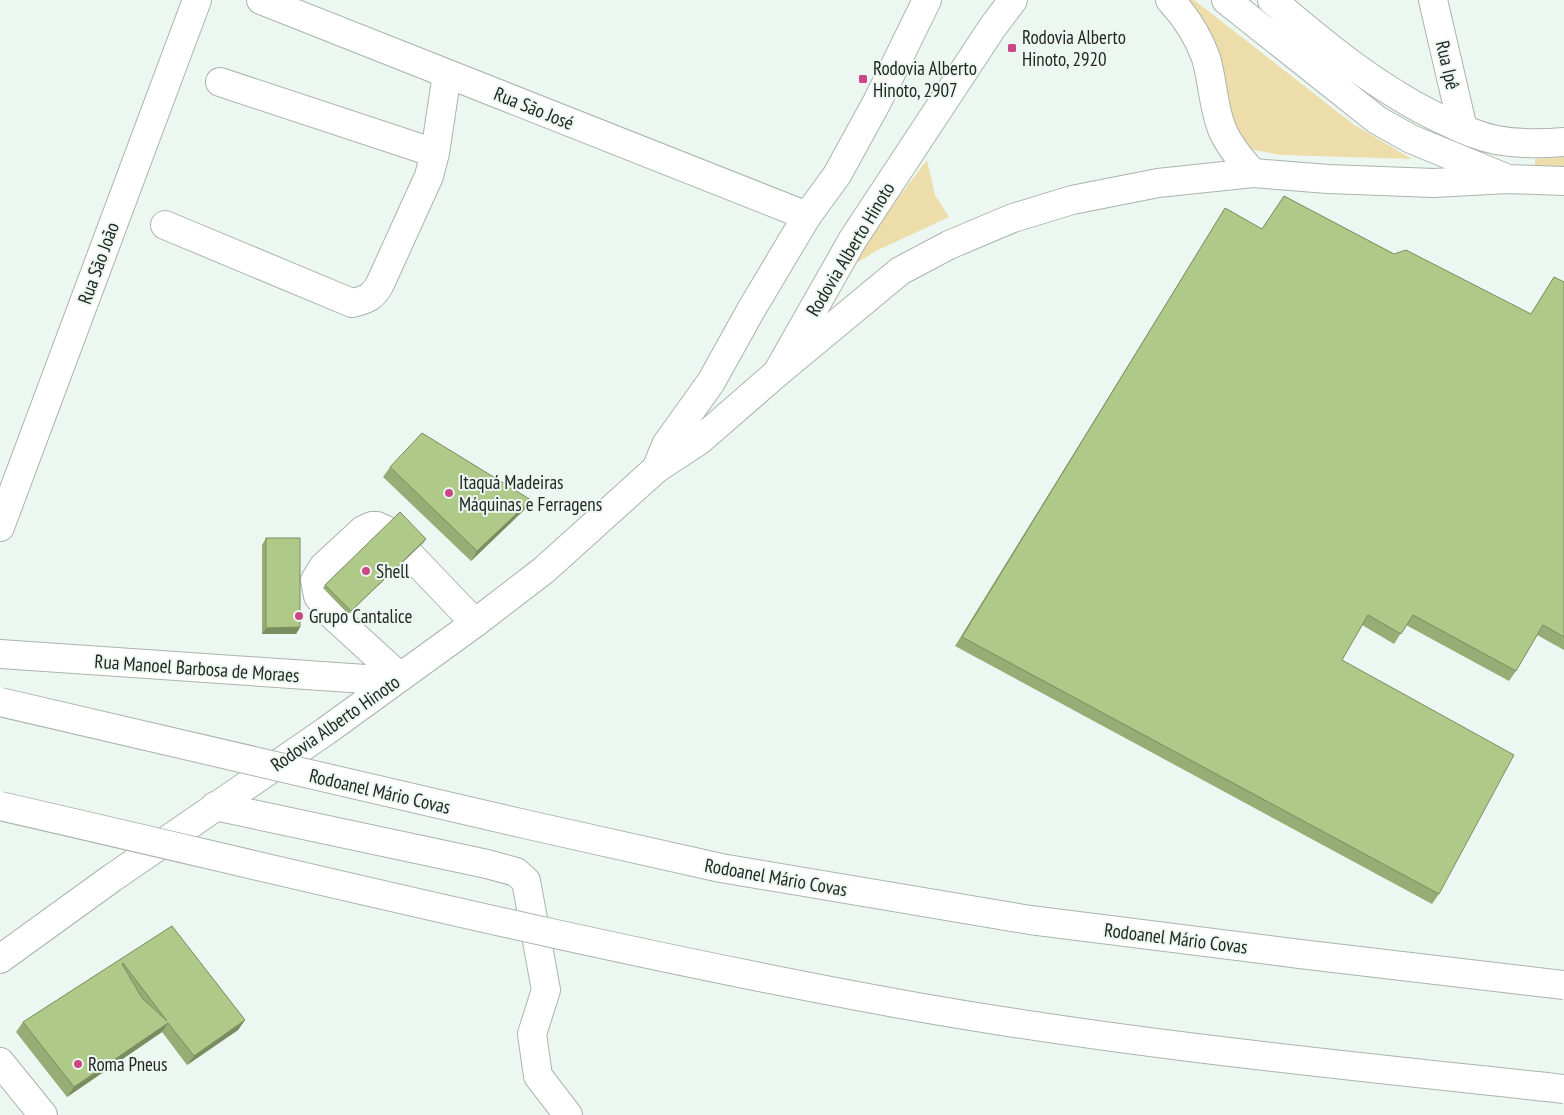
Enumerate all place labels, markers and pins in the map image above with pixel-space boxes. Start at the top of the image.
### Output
place label: Rodovia Alberto Hinoto, 2920 [1022,25,1126,71]
marker: Rodovia Alberto Hinoto, 2920 [1006,42,1018,54]
place label: Rodovia Alberto Hinoto, 2907 [873,56,977,102]
marker: Rodovia Alberto Hinoto, 2907 [857,73,869,85]
place label: Itaquá Madeiras Máquinas e Ferragens [459,470,602,516]
marker: Itaquá Madeiras Máquinas e Ferragens [443,487,455,499]
place label: Shell [376,559,410,583]
marker: Shell [360,565,372,577]
place label: Grupo Cantalice [309,604,413,628]
marker: Grupo Cantalice [293,610,305,622]
place label: Roma Pneus [88,1052,168,1076]
marker: Roma Pneus [72,1058,84,1070]

